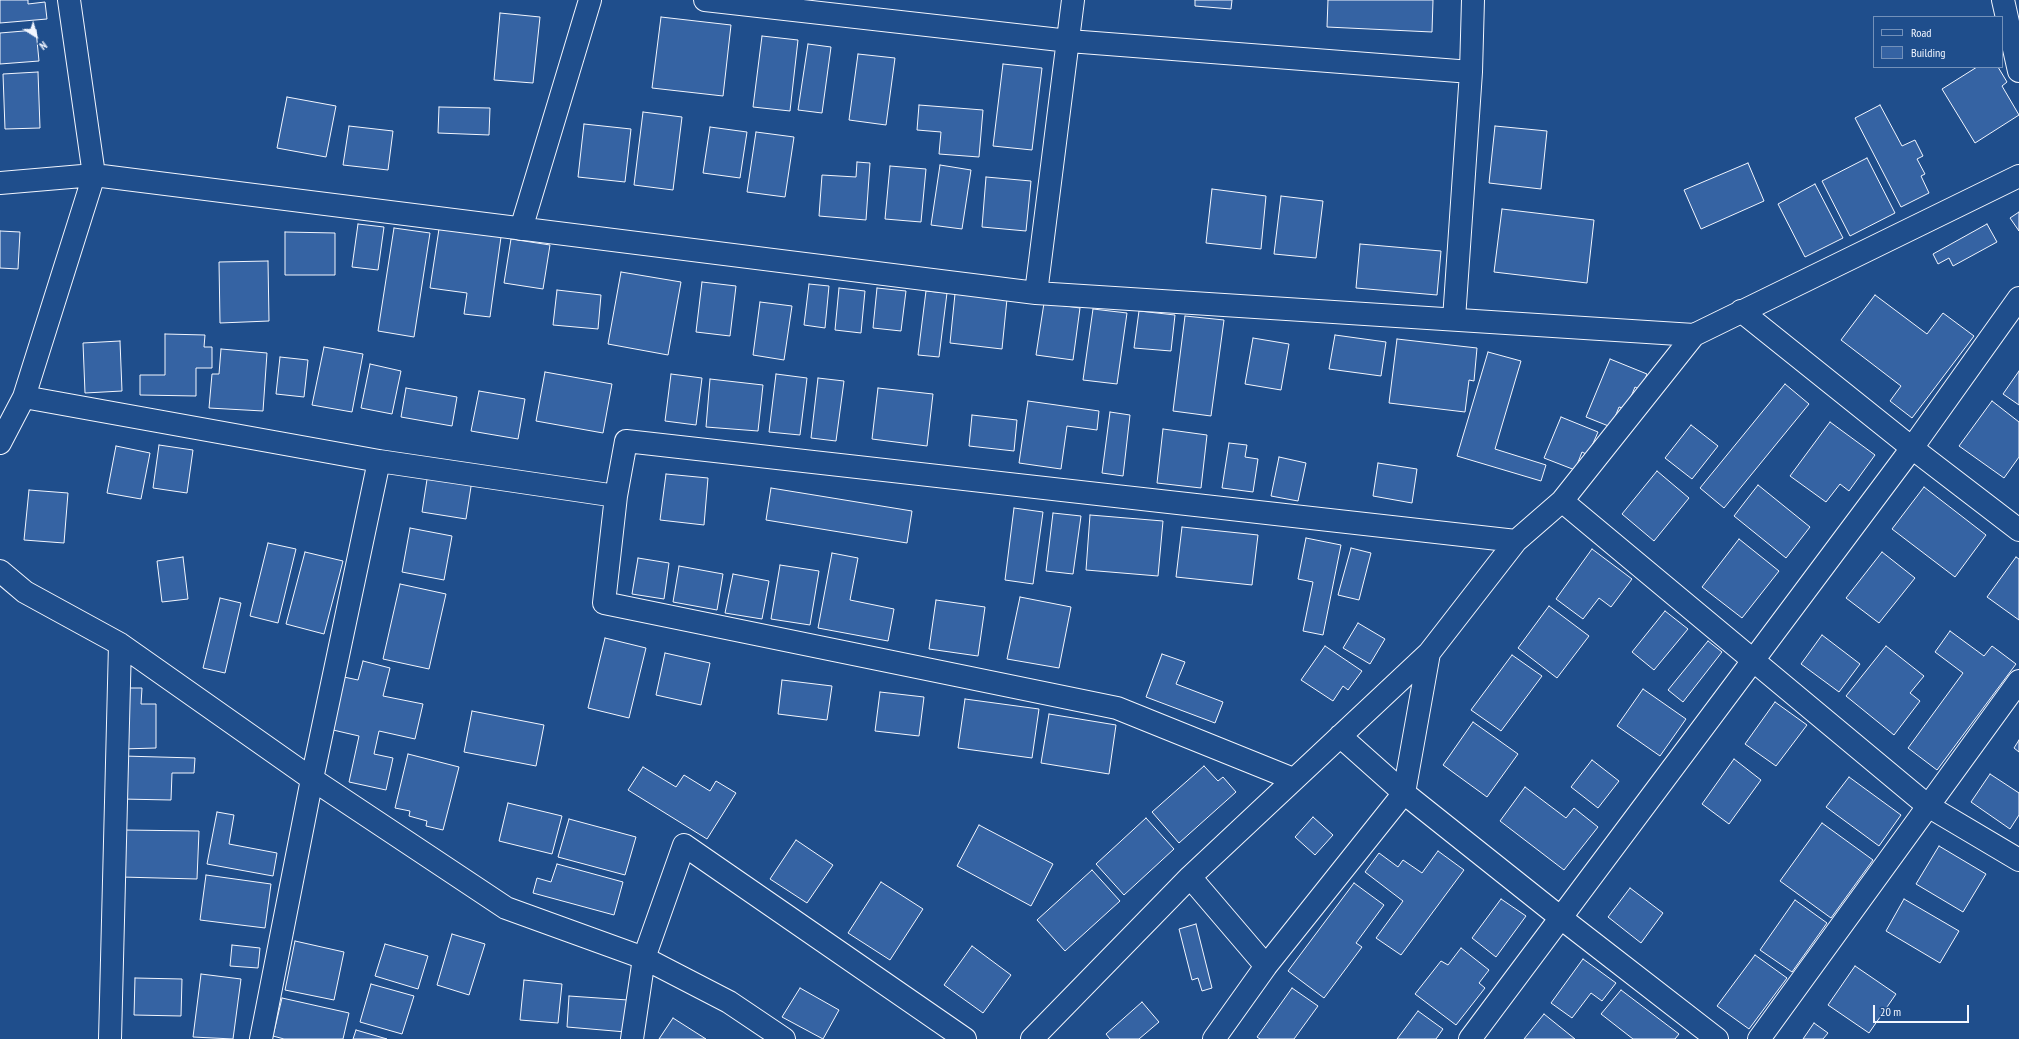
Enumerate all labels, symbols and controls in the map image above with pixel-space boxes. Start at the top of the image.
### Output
north arrow [16,16,56,56]
legend [1873,16,2003,68]
text: Road [1911,25,1931,40]
text: N [37,38,50,53]
text: Building [1911,45,1946,60]
scale bar [1875,997,1971,1023]
text: 20 m [1880,1004,1901,1019]

